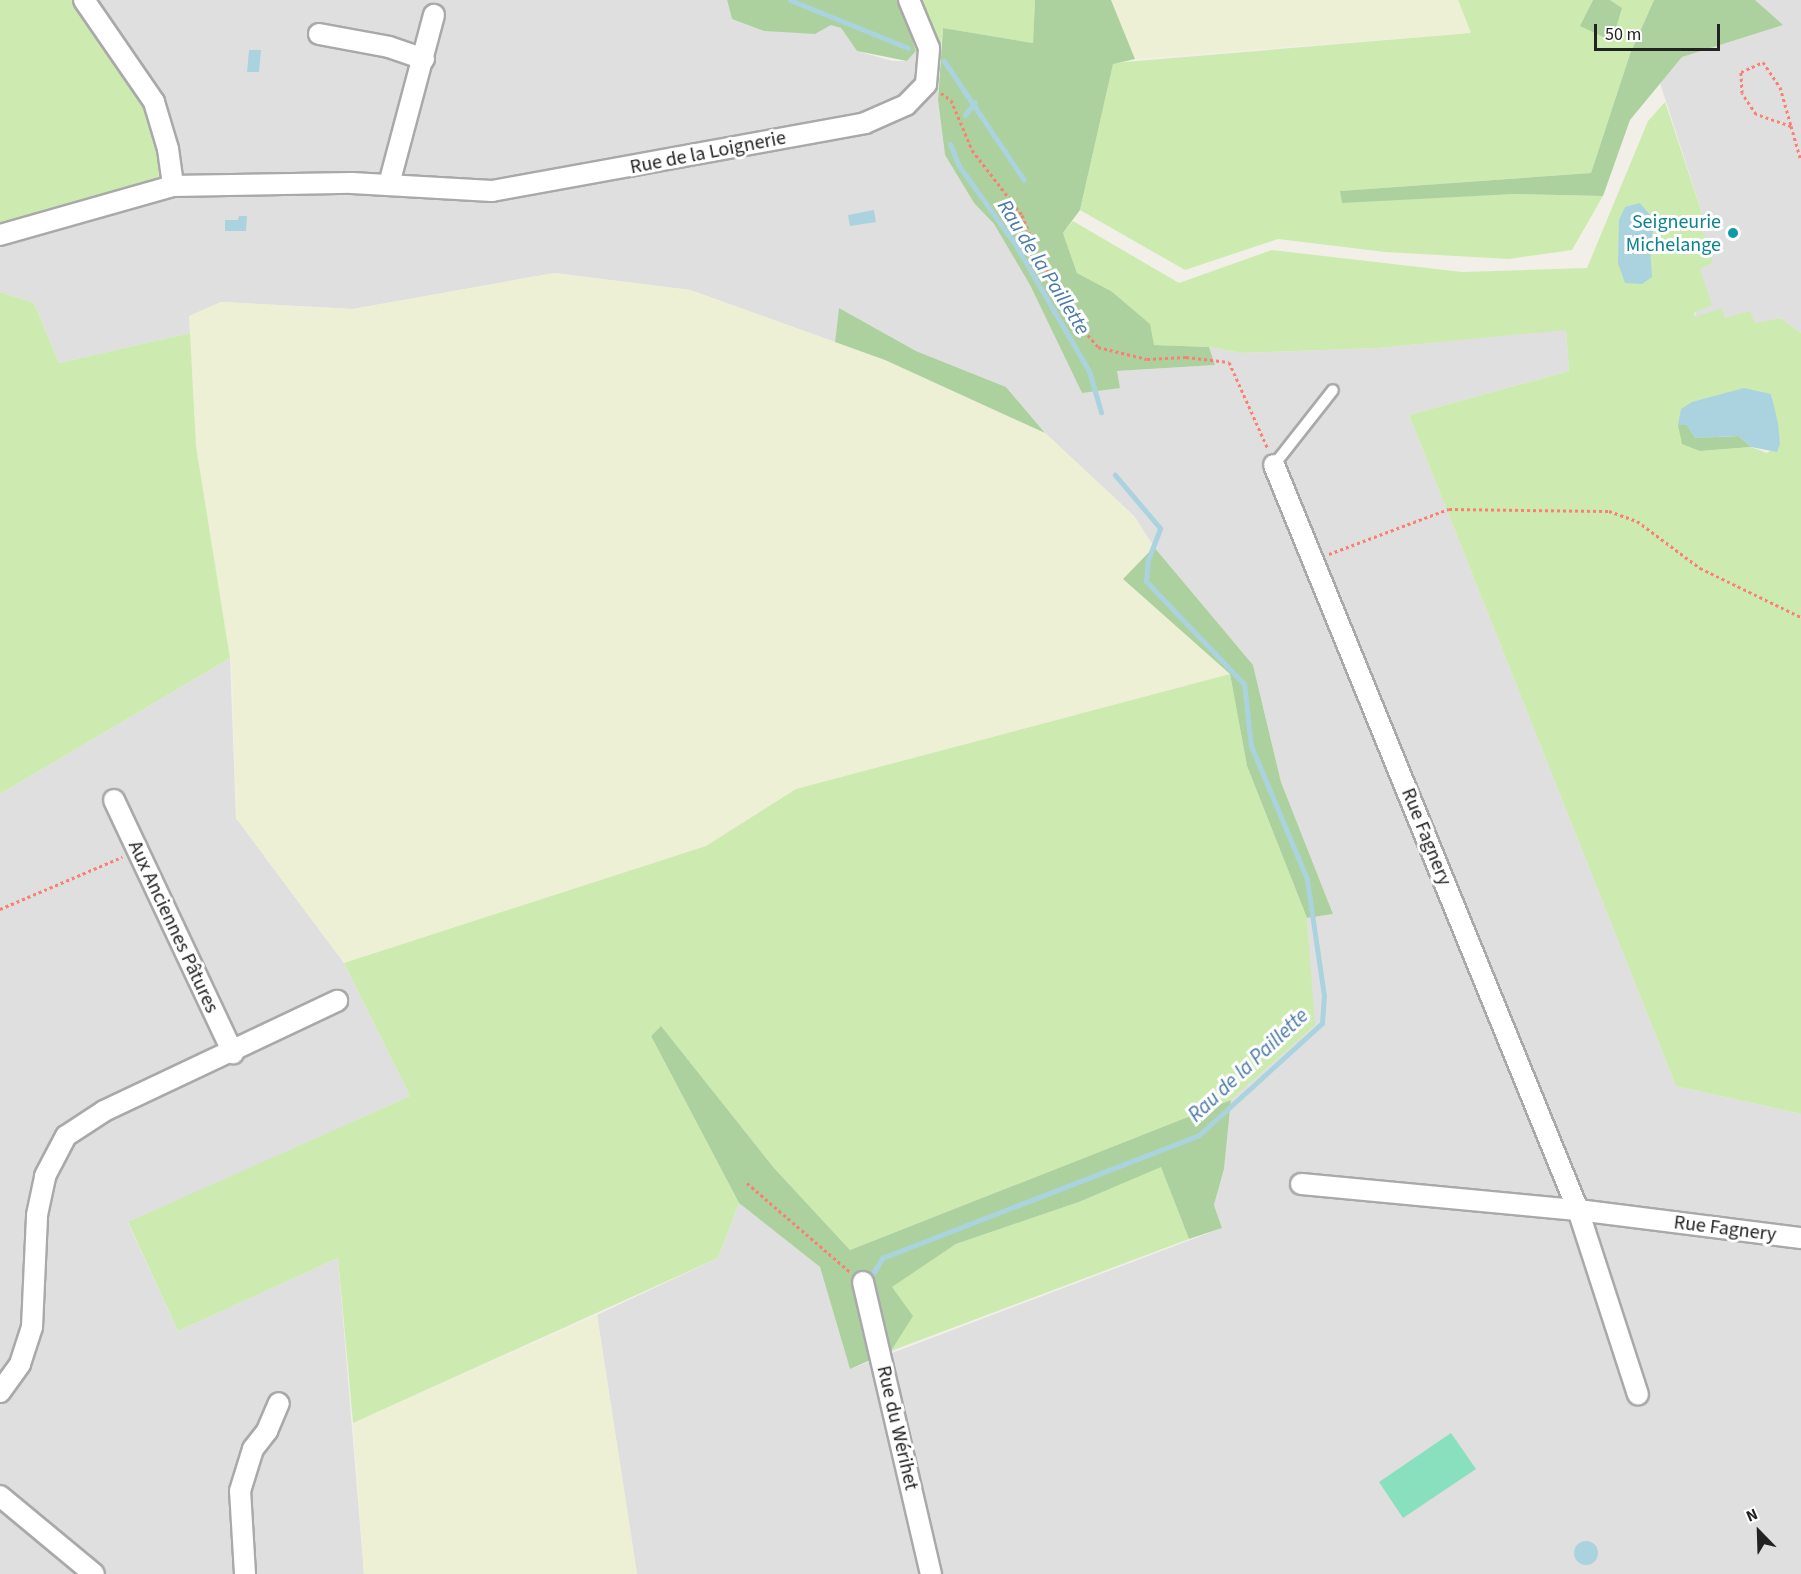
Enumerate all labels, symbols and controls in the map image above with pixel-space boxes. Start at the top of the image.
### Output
scale bar [1597,12,1723,50]
text: 50 m [1605,22,1641,47]
street label: Rue de la Loignerie [628,126,788,180]
water label: Rau de la Paillette [992,195,1096,339]
place label: Seigneurie Michelange [1626,210,1721,257]
marker: Seigneurie Michelange [1726,226,1740,240]
street label: Rue Fagnery [1396,785,1456,889]
street label: Aux Anciennes Pâtures [123,837,223,1017]
water label: Rau de la Paillette [1183,1003,1313,1127]
street label: Rue Fagnery [1672,1211,1778,1247]
street label: Rue du Wérihet [871,1363,923,1493]
north arrow [1729,1502,1789,1562]
text: N [1743,1503,1761,1528]

